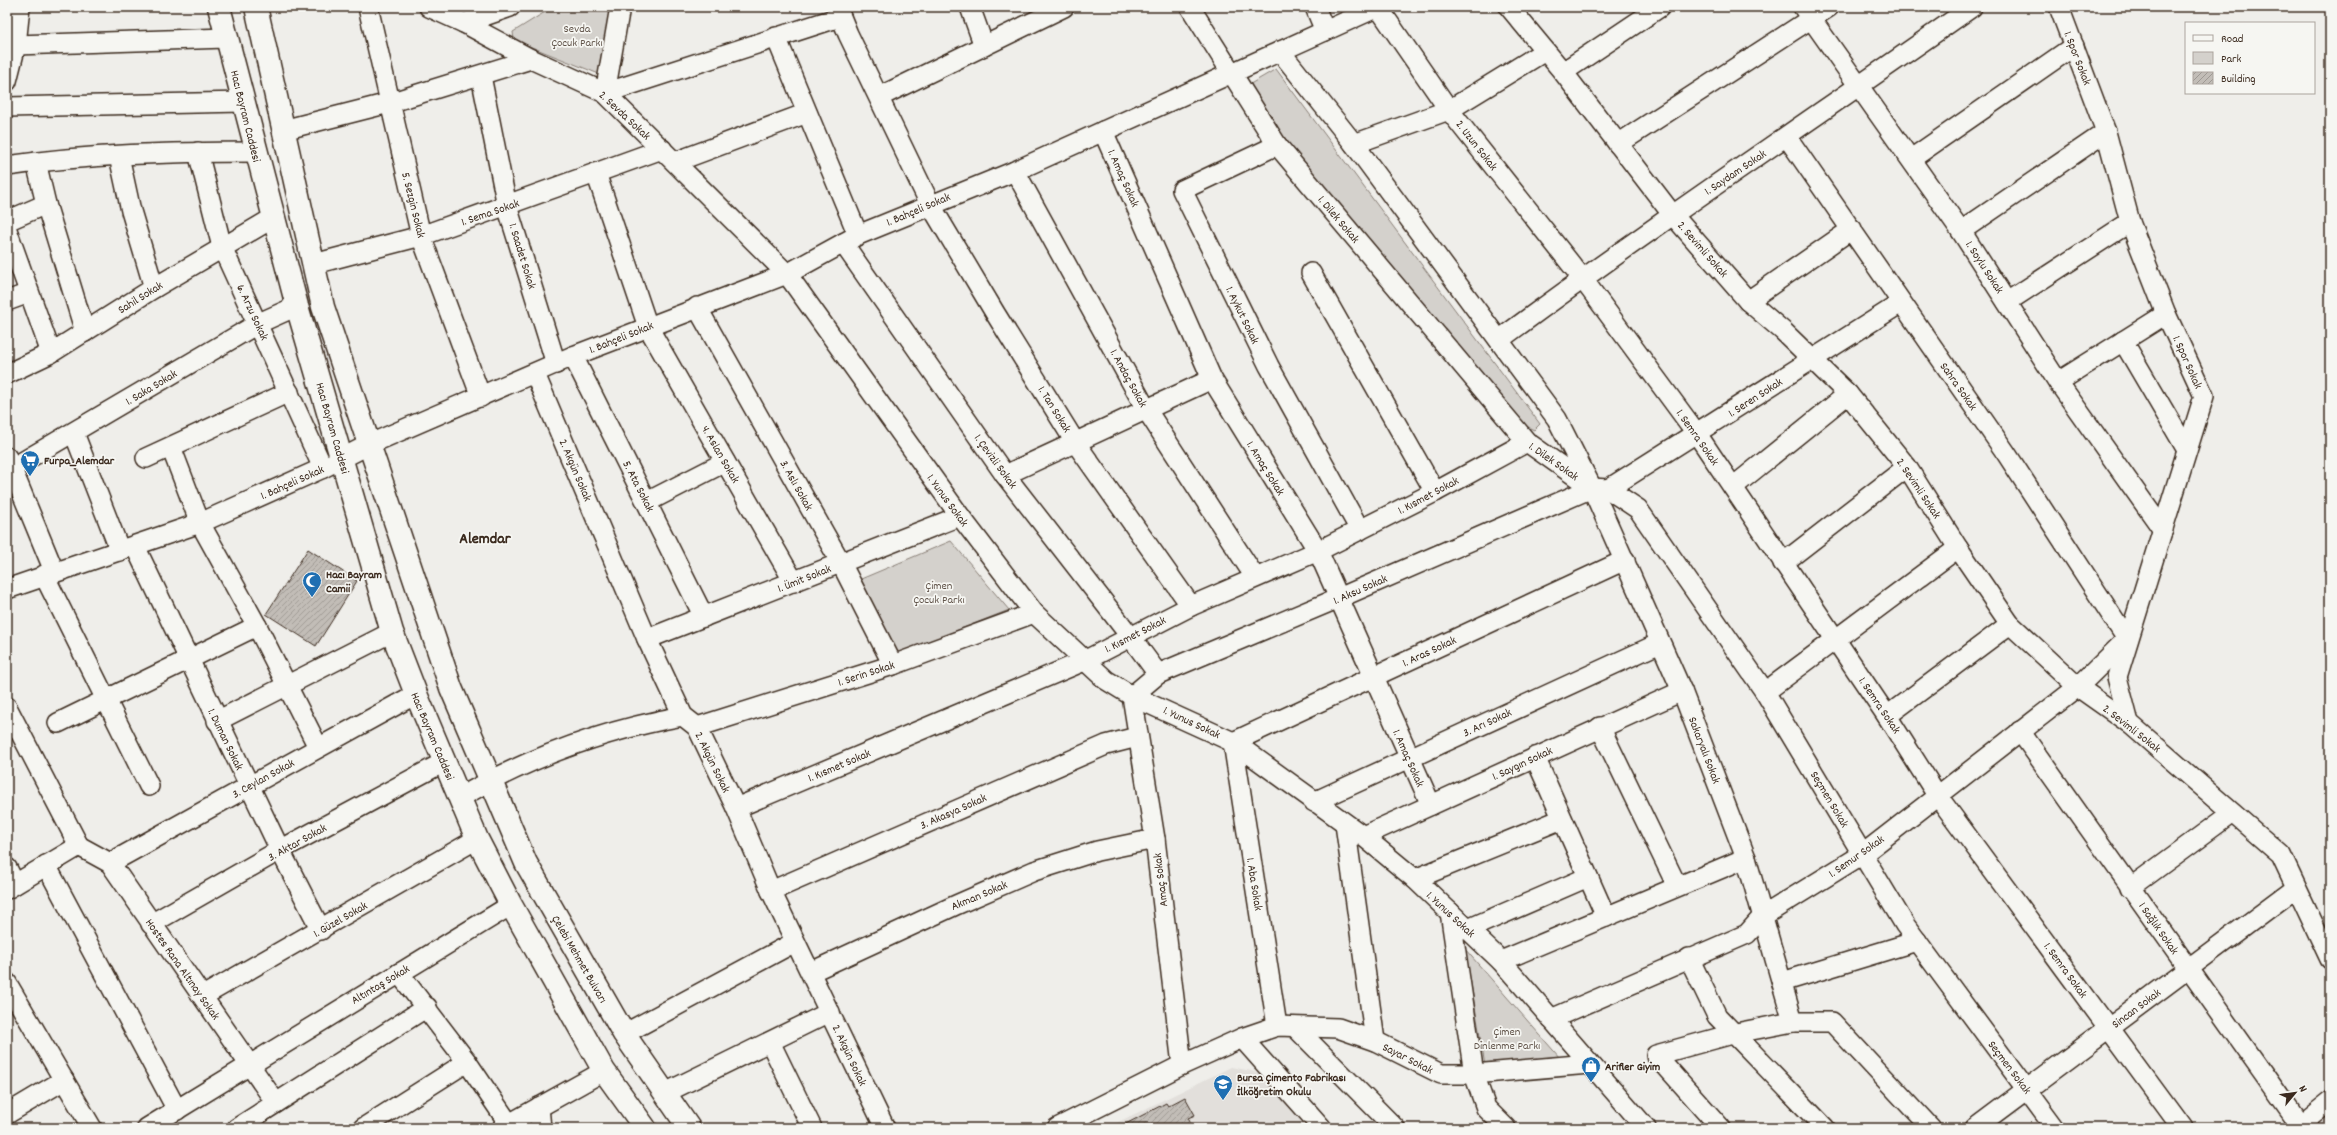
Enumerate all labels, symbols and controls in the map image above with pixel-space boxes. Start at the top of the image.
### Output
park label: Sevda Çocuk Parkı [551,21,603,52]
legend [2185,22,2315,94]
street label: 1. Spor Sokak [2058,29,2095,88]
text: Road [2221,31,2243,48]
text: Park [2221,51,2242,68]
street label: Hacı Bayram Caddesi [225,69,264,164]
text: Building [2221,71,2256,88]
street label: 2. Sevda Sokak [594,87,654,145]
street label: 2. Uzun Sokak [1451,117,1501,175]
street label: 1. Saydam Sokak [1701,146,1770,200]
street label: 1. Amaç Sokak [1102,147,1143,210]
street label: 5. Sezgin Sokak [396,171,429,240]
street label: 1. Bahçeli Sokak [884,189,953,232]
street label: 1. Dilek Sokak [1313,192,1363,248]
street label: 1. Sema Sokak [459,195,522,231]
street label: 2. Sevimli Sokak [1673,218,1731,282]
street label: 1. Saadet Sokak [503,221,540,292]
street label: 1. Soylu Sokak [1960,238,2007,298]
street label: Sahil Sokak [115,278,167,319]
street label: 6. Arzu Sokak [231,282,272,344]
street label: 1. Aykut Sokak [1220,284,1263,347]
street label: 1. Bahçeli Sokak [587,318,656,359]
street label: 1. Spor Sokak [2167,333,2206,392]
street label: 1. Andaç Sokak [1105,346,1151,411]
street label: Sahra Sokak [1935,359,1981,414]
street label: 1. Saka Sokak [123,366,181,410]
street label: 1. Seren Sokak [1725,374,1787,422]
street label: Hacı Bayram Caddesi [310,381,353,476]
street label: 1. Tan Sokak [1033,383,1075,436]
street label: 1. Semra Sokak [1671,406,1722,469]
street label: 4. Aslan Sokak [696,423,743,487]
street label: 1. Çevizli Sokak [969,431,1020,493]
street label: 2. Akgün Sokak [554,437,595,504]
street label: 1. Amaç Sokak [1241,438,1288,499]
street label: 1. Dilek Sokak [1525,439,1582,486]
supermarket icon: Furpa_Alemdar [19,449,41,477]
place label: Furpa_Alemdar [44,453,115,470]
street label: 2. Sevimli Sokak [1891,455,1944,523]
street label: 3. Aslı Sokak [775,457,817,514]
street label: 5. Ata Sokak [617,458,658,515]
street label: 1. Bahçeli Sokak [258,462,327,505]
street label: 1. Yunus Sokak [922,471,972,531]
street label: 1. Kısmet Sokak [1395,473,1462,520]
district label: Alemdar [459,528,512,551]
street label: 1. Ümit Sokak [775,561,834,598]
place label: Hacı Bayram Camii [326,567,382,598]
mosque icon: Hacı Bayram Camii [301,570,323,598]
street label: 1. Aksu Sokak [1331,571,1391,610]
park label: Çimen Çocuk Parkı [913,578,965,609]
street label: 1. Kısmet Sokak [1102,613,1169,658]
street label: 1. Aras Sokak [1400,632,1460,672]
street label: 1. Serin Sokak [836,657,897,692]
street label: 1. Semra Sokak [1854,674,1904,738]
street label: Hacı Bayram Caddesi [405,690,458,783]
street label: 2. Sevimli Sokak [2098,701,2164,757]
street label: 1. Yunus Sokak [1160,703,1223,744]
street label: 3. Arı Sokak [1460,705,1515,742]
street label: 1. Duman Sokak [202,706,247,774]
street label: Sakaryalı Sokak [1683,715,1724,786]
street label: 1. Amaç Sokak [1387,727,1428,790]
street label: 2. Akgün Sokak [689,729,734,796]
street label: 1. Saygın Sokak [1490,743,1556,786]
street label: 1. Kısmet Sokak [805,745,874,787]
street label: 3. Ceylan Sokak [229,755,298,803]
street label: Seçmen Sokak [1805,768,1852,831]
street label: 3. Akasya Sokak [917,790,990,835]
street label: 3. Aktar Sokak [265,820,330,866]
street label: 1. Semur Sokak [1825,832,1888,883]
street label: Amaç Sokak [1150,852,1173,908]
street label: 1. Aba Sokak [1241,856,1266,912]
street label: Akman Sokak [949,877,1010,916]
street label: 1. Yunus Sokak [1422,888,1478,942]
street label: 1. Güzel Sokak [310,898,371,943]
street label: 1 Sağlık Sokak [2133,899,2182,959]
street label: Çelebi Mehmet Bulvarı [547,913,611,1007]
street label: Hostes Rana Altınay Sokak [140,916,223,1024]
street label: 1. Semra Sokak [2039,940,2091,1002]
street label: Altıntaş Sokak [348,961,413,1009]
street label: Sincan Sokak [2109,985,2165,1033]
street label: 2. Akgün Sokak [827,1022,870,1089]
park label: Çimen Dinlenme Parkı [1474,1024,1540,1055]
street label: Seçmen Sokak [1983,1038,2035,1098]
street label: Sayar Sokak [1379,1039,1436,1079]
shop icon: Arifler Giyim [1580,1055,1602,1083]
place label: Arifler Giyim [1605,1059,1660,1076]
place label: Bursa Çimento Fabrikası İlköğretim Okulu [1237,1070,1346,1101]
school or university icon: Bursa Çimento Fabrikası İlköğretim Okulu [1212,1073,1234,1101]
north arrow [2275,1073,2315,1113]
text: N [2294,1083,2311,1096]

